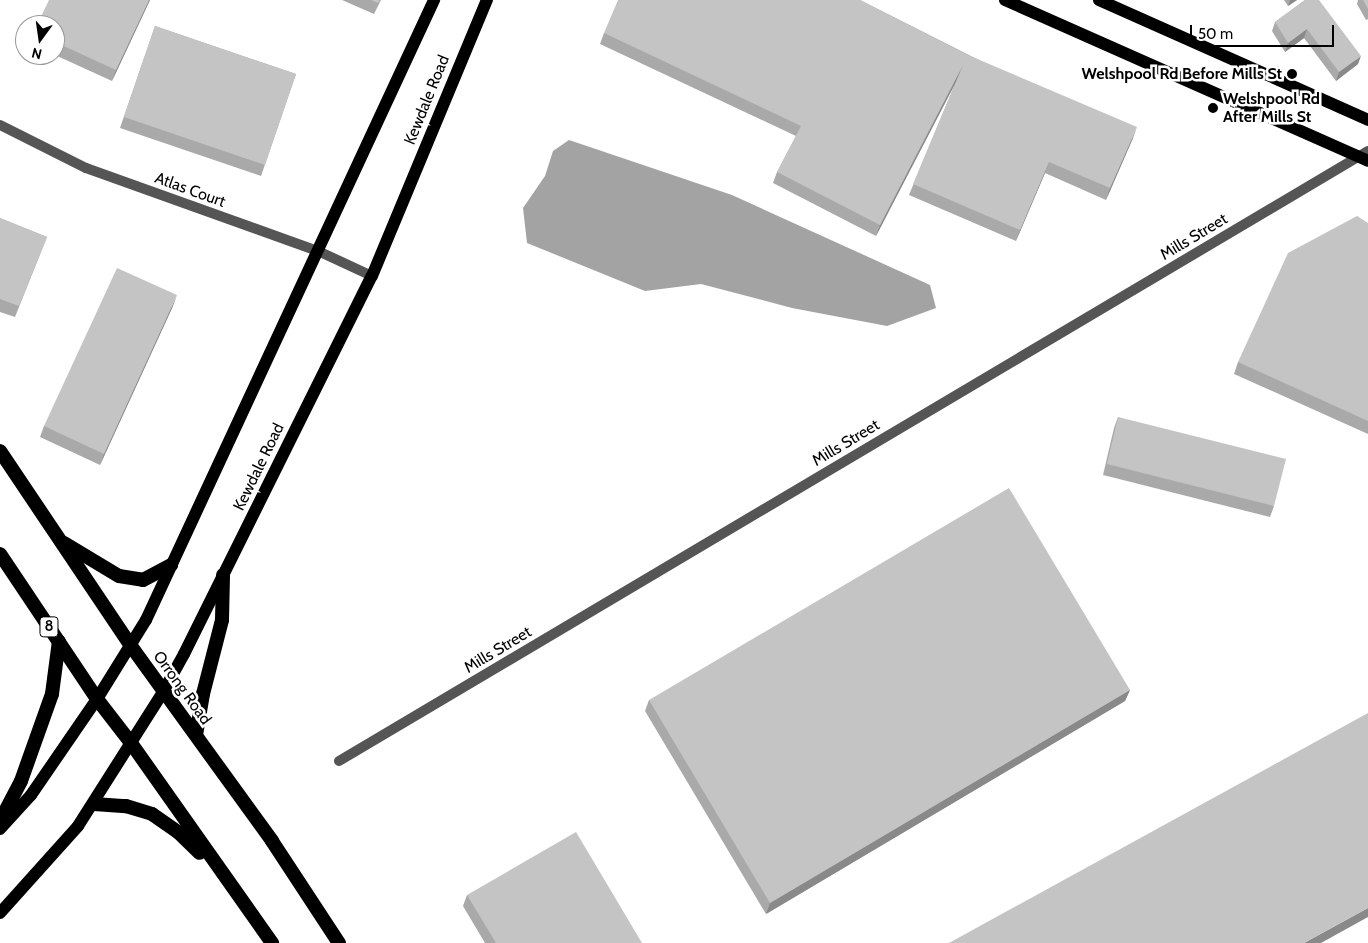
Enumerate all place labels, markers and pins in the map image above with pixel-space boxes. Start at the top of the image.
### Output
place label: Welshpool Rd Before Mills St [1081,64,1282,84]
marker: Welshpool Rd Before Mills St [1286,68,1298,80]
place label: Welshpool Rd After Mills St [1223,89,1320,127]
marker: Welshpool Rd After Mills St [1207,102,1219,114]

